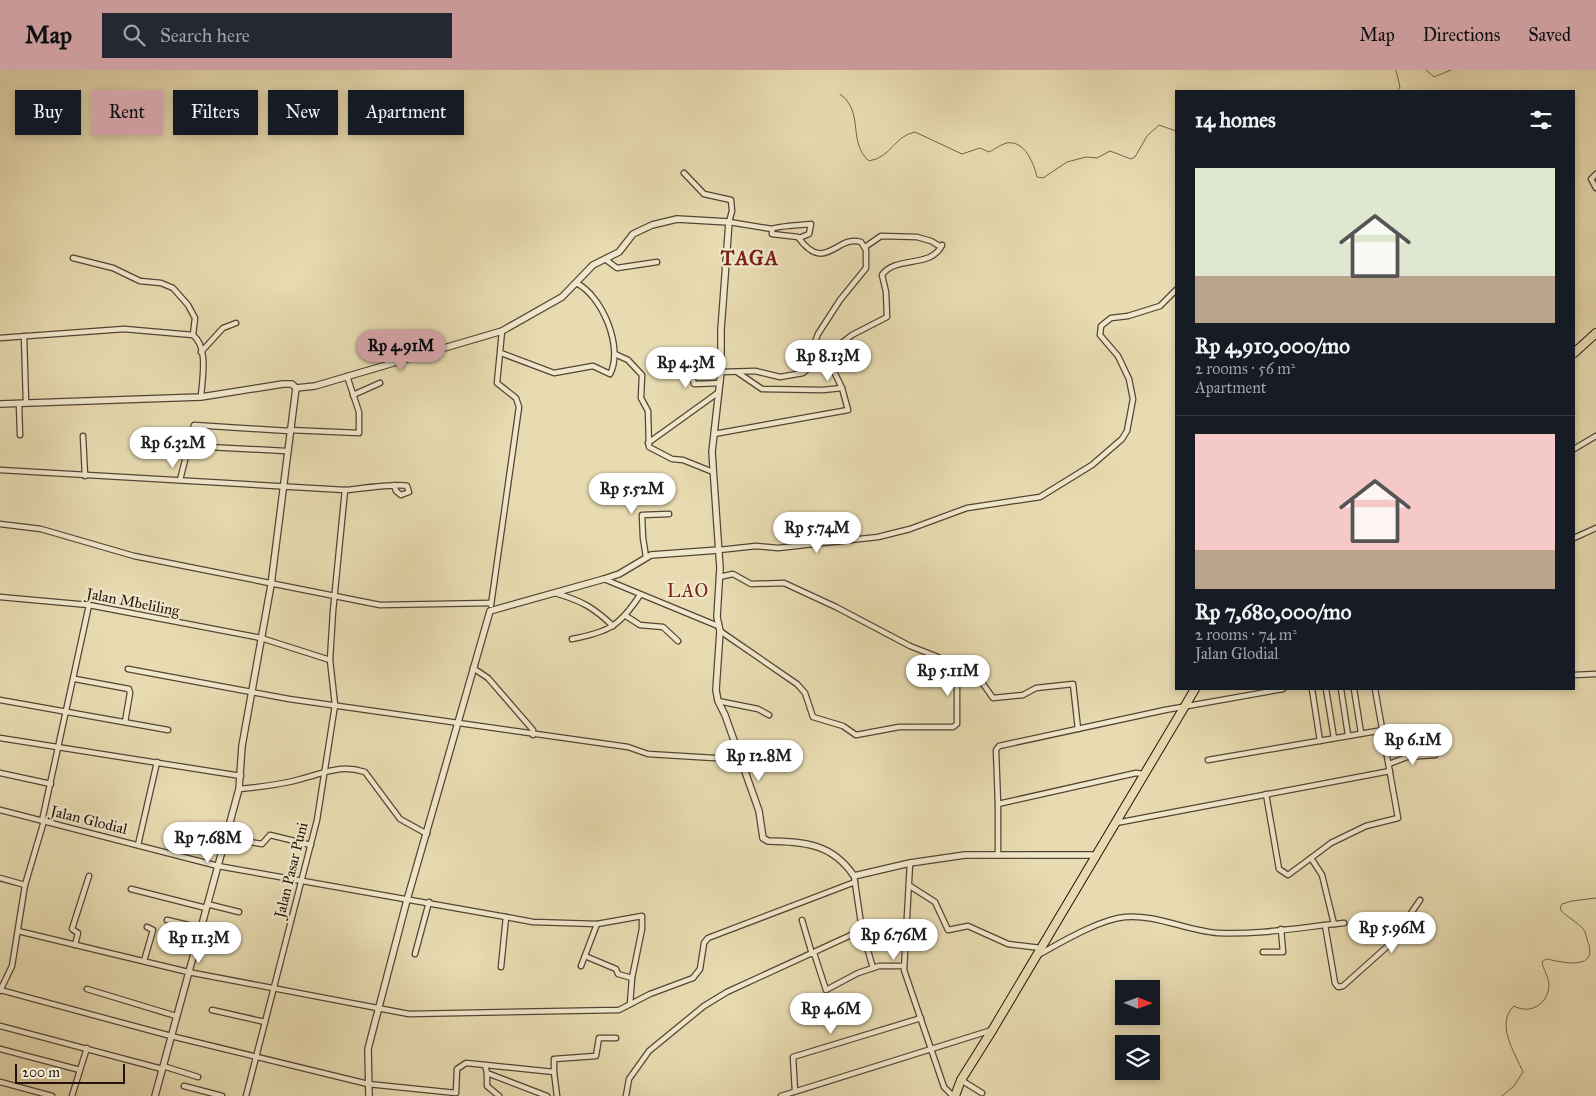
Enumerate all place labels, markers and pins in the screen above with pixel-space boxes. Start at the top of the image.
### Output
pin: Rp 4.91M [349,330,453,372]
pin: Rp 8.13M [776,340,880,382]
pin: Rp 4.3M [640,346,732,389]
pin: Rp 6.32M [121,426,225,469]
pin: Rp 5.52M [580,472,684,515]
pin: Rp 5.74M [765,512,869,554]
pin: Rp 5.11M [896,654,1000,697]
pin: Rp 6.1M [1367,724,1459,766]
pin: Rp 12.8M [707,740,811,782]
pin: Rp 7.68M [156,822,260,864]
pin: Rp 5.96M [1340,912,1444,954]
pin: Rp 6.76M [842,918,946,961]
pin: Rp 11.3M [147,922,251,964]
pin: Rp 4.6M [785,992,877,1035]

